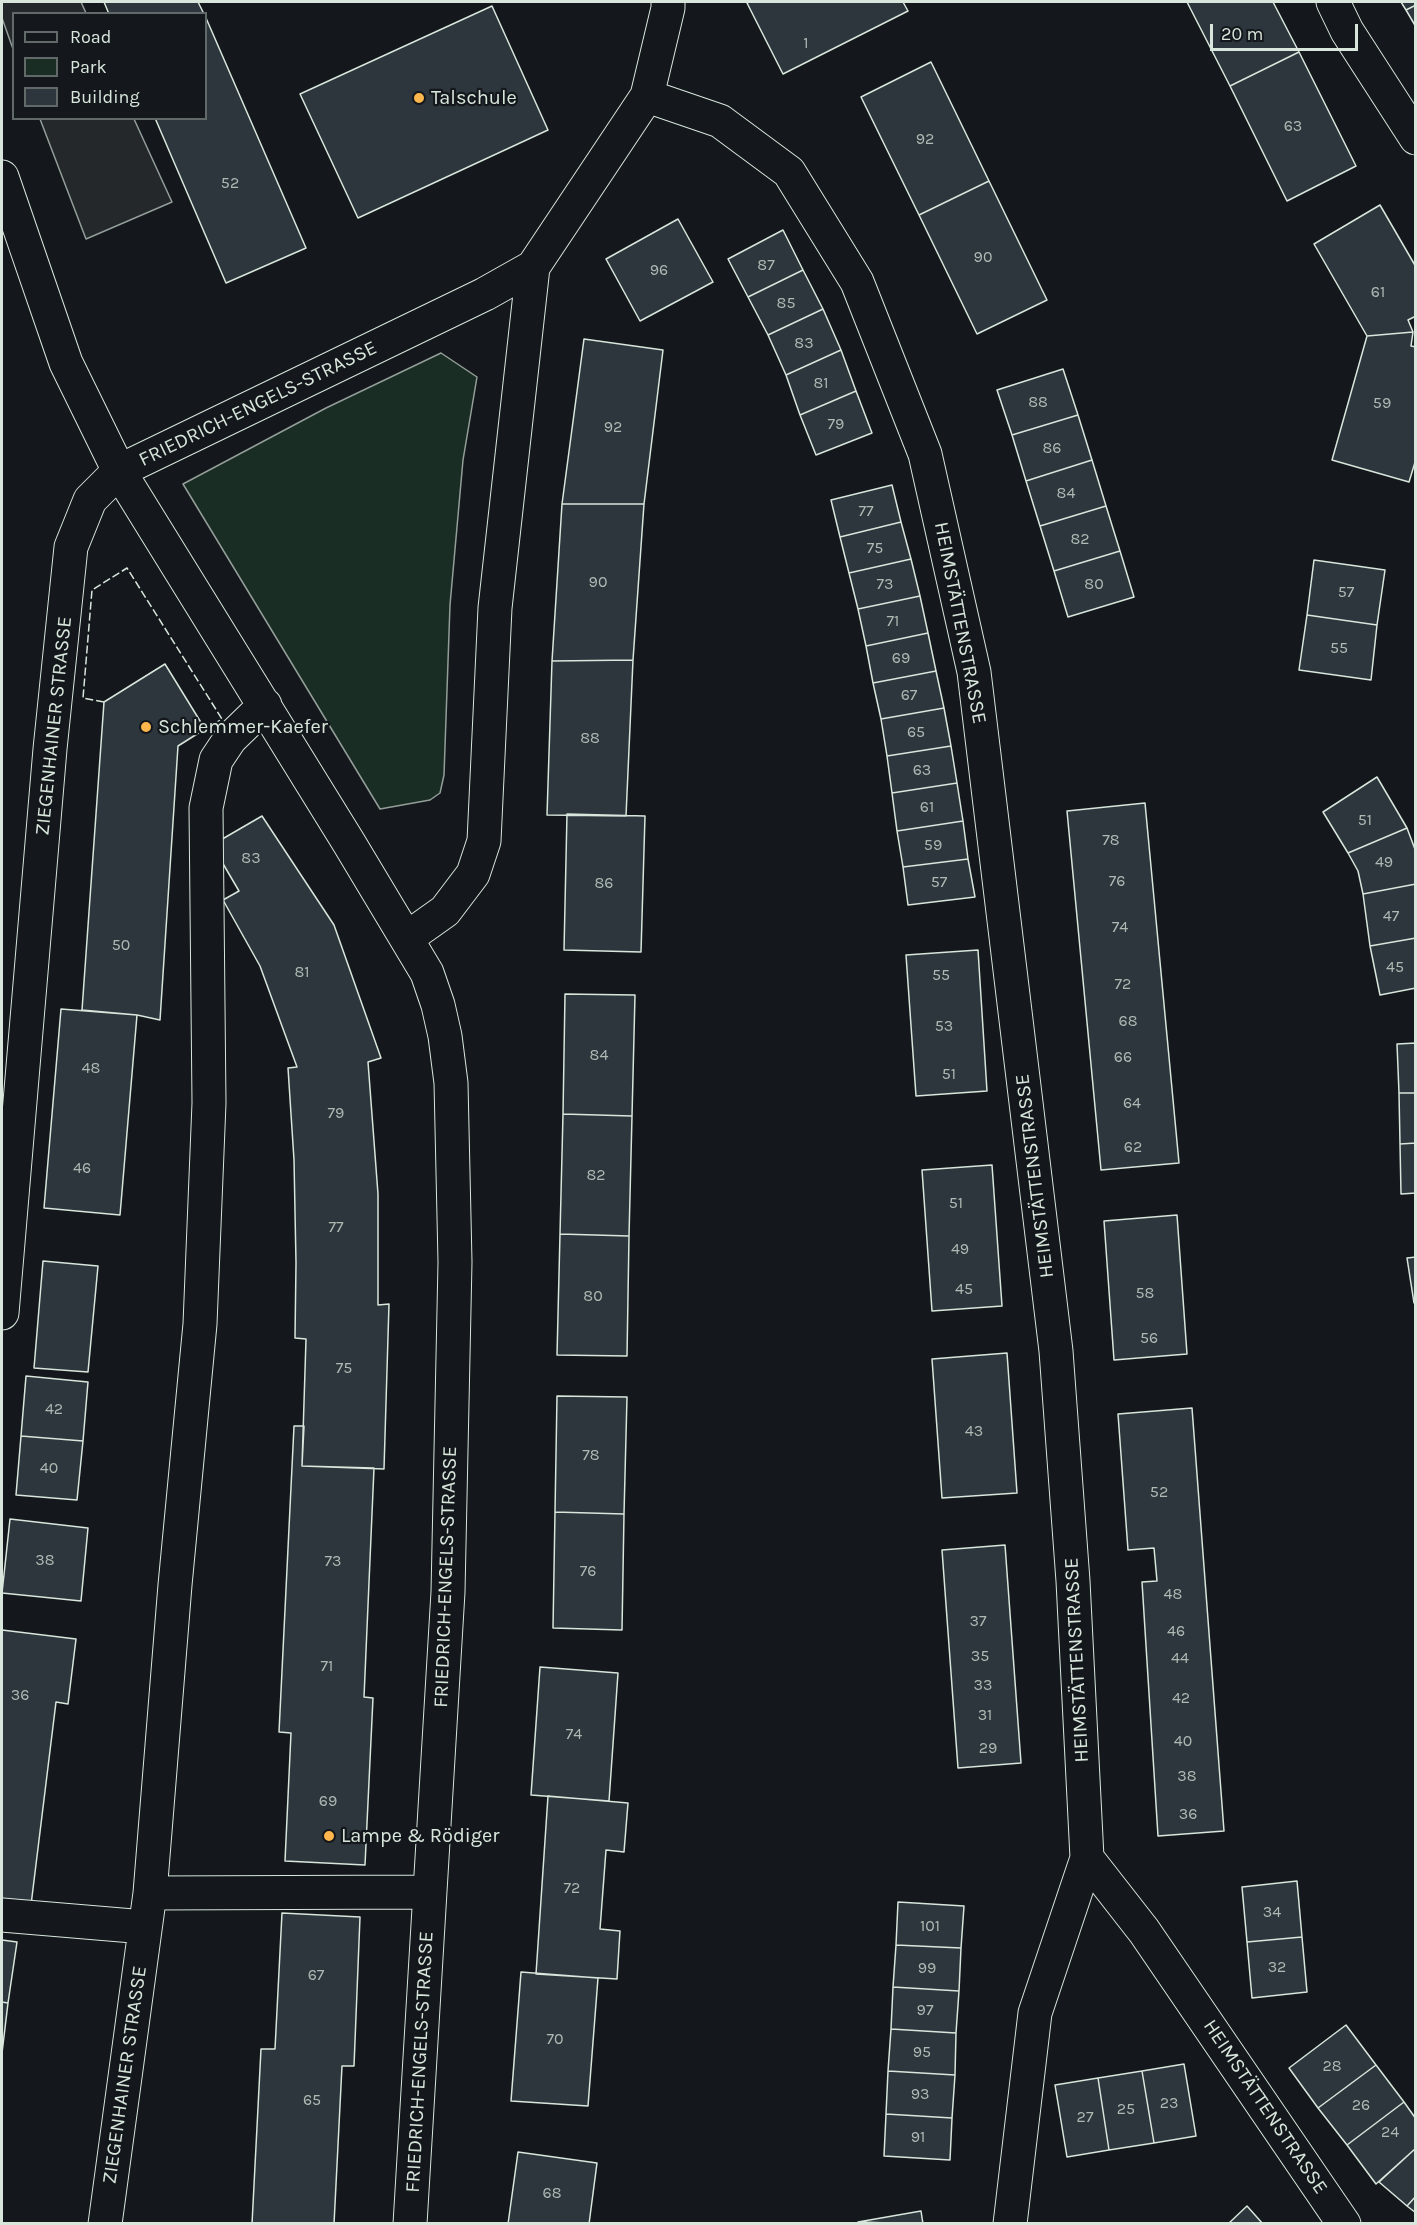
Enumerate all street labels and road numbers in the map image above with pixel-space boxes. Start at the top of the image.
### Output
street label: FRIEDRICH-ENGELS-STRASSE [135,336,381,472]
street label: HEIMSTÄTTENSTRASSE [929,520,991,726]
street label: ZIEGENHAINER STRASSE [31,615,77,837]
street label: HEIMSTÄTTENSTRASSE [1011,1073,1059,1279]
street label: FRIEDRICH-ENGELS-STRASSE [429,1446,463,1708]
street label: HEIMSTÄTTENSTRASSE [1060,1557,1094,1763]
street label: FRIEDRICH-ENGELS-STRASSE [401,1931,439,2193]
street label: ZIEGENHAINER STRASSE [98,1964,152,2186]
street label: HEIMSTÄTTENSTRASSE [1198,2015,1332,2199]

